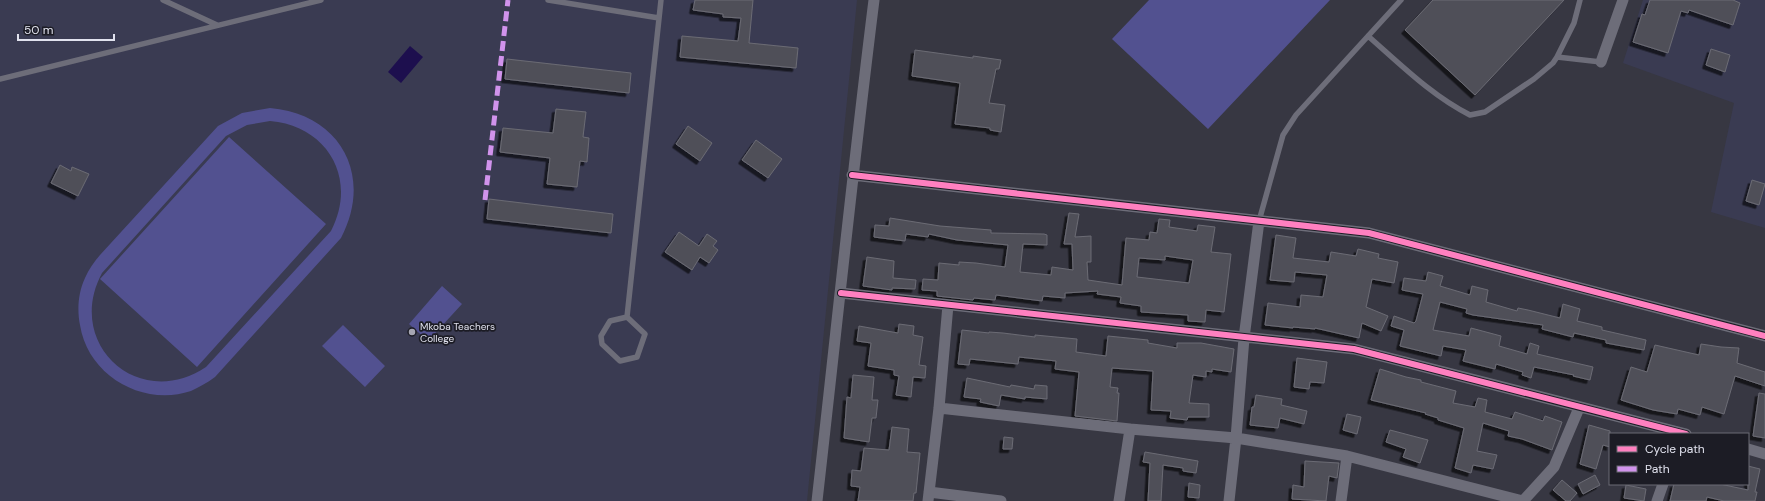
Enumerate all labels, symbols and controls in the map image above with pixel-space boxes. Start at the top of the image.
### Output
scale bar [18,16,114,42]
text: 50 m [24,22,53,38]
place label: Mkoba Teachers College [420,320,495,345]
marker: Mkoba Teachers College [407,327,417,337]
legend [1609,433,1749,485]
text: Cycle path [1645,441,1705,457]
text: Path [1645,461,1670,477]

